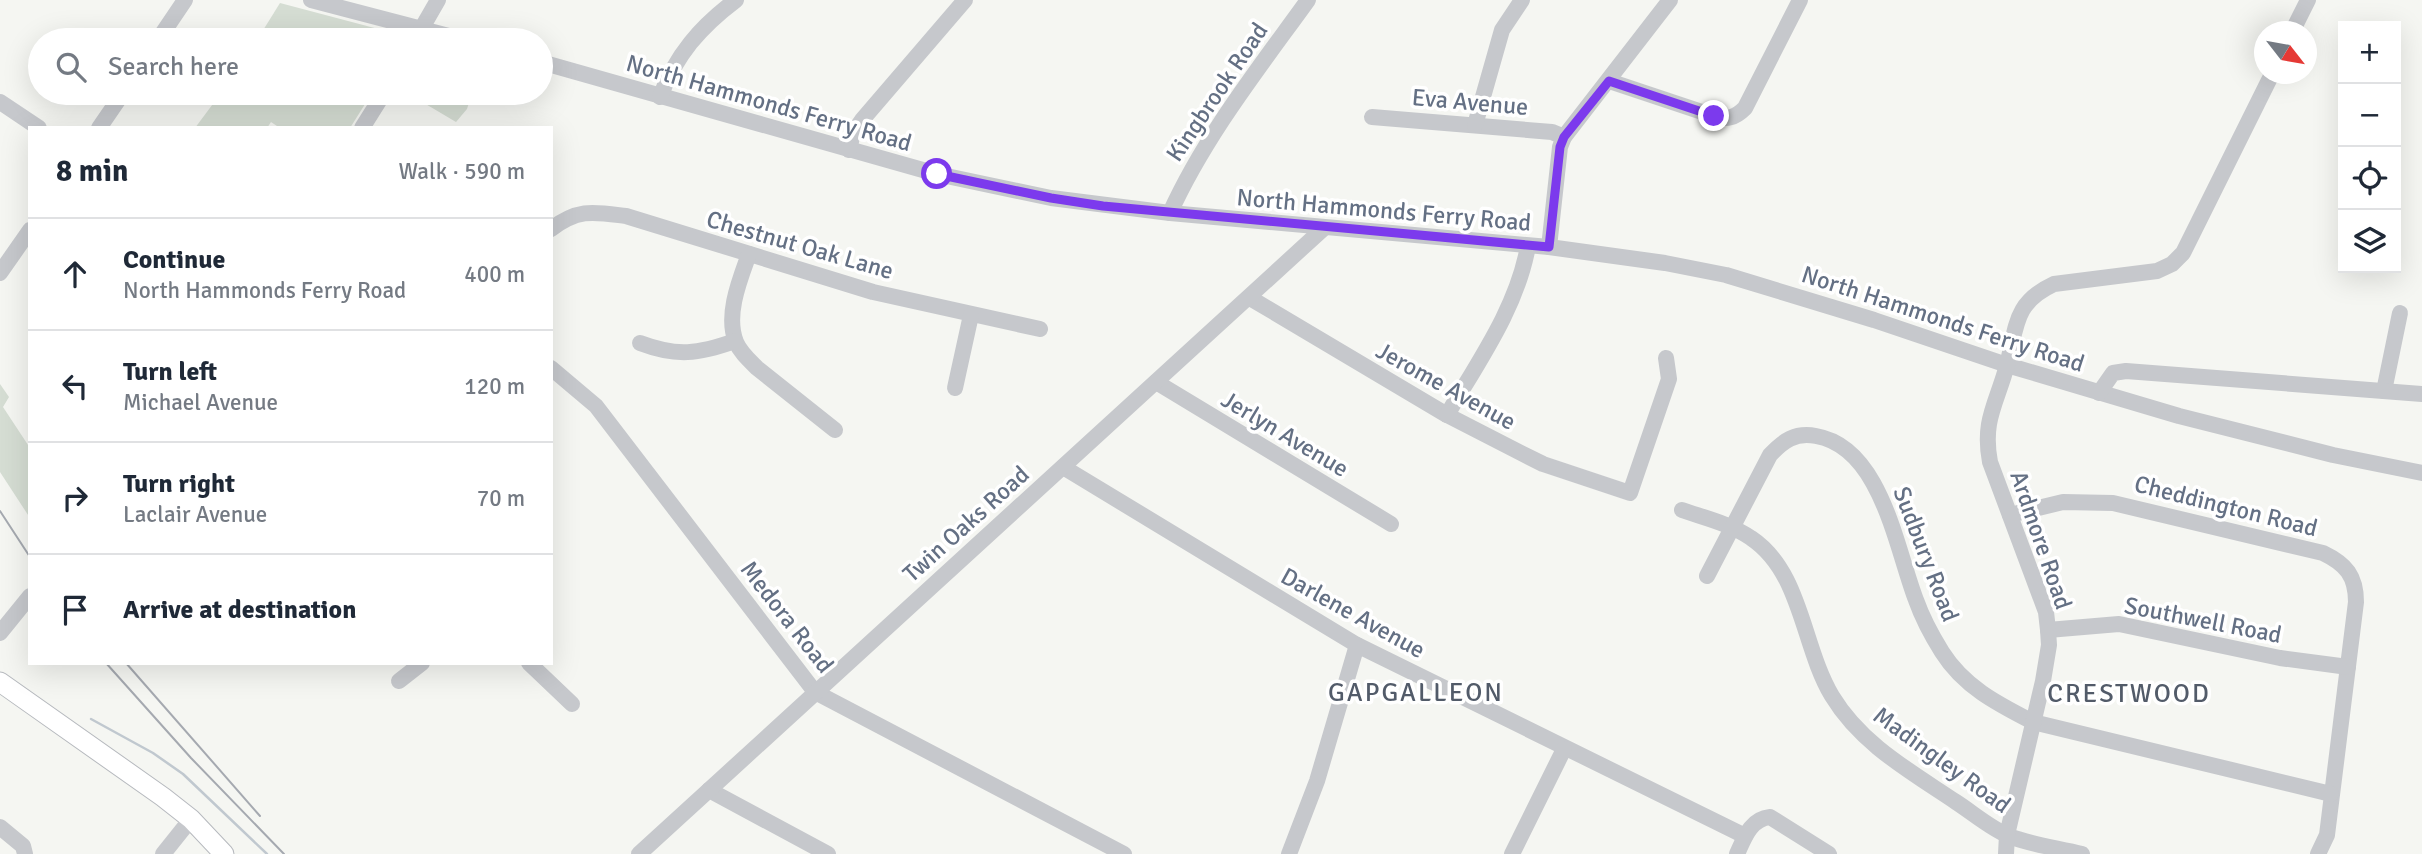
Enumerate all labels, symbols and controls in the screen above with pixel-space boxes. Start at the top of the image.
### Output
street label: Kingbrook Road [1159,17,1275,167]
north arrow [2254,21,2317,84]
map controls [2338,21,2401,273]
button: + [2338,21,2401,84]
search box [28,28,553,105]
icon: search [52,48,90,86]
street label: North Hammonds Ferry Road [623,48,915,158]
text: Search here [108,51,239,83]
street label: Eva Avenue [1411,82,1529,122]
button: − [2338,84,2401,147]
route end [1698,100,1729,131]
button: locate [2338,147,2401,210]
text: 8 min [56,153,128,190]
text: Walk · 590 m [399,157,525,186]
route start [921,158,952,189]
street label: North Hammonds Ferry Road [1235,182,1533,238]
street label: Chestnut Oak Lane [703,204,897,286]
button: layers [2338,210,2401,273]
text: Continue [123,244,225,276]
icon: ahead [56,255,94,293]
street label: North Hammonds Ferry Road [1798,259,2088,379]
text: 400 m [464,260,525,289]
text: North Hammonds Ferry Road [123,276,406,305]
street label: Jerome Avenue [1371,335,1521,437]
text: Turn left [123,356,217,388]
icon: left [56,367,94,405]
text: 120 m [464,372,525,401]
street label: Jerlyn Avenue [1216,384,1354,484]
text: Michael Avenue [123,388,278,417]
street label: Twin Oaks Road [897,459,1035,589]
street label: Ardmore Road [2003,467,2079,613]
text: Turn right [123,468,235,500]
street label: Cheddington Road [2131,469,2321,543]
icon: right [56,479,94,517]
street label: Sudbury Road [1886,482,1966,626]
text: 70 m [477,484,525,513]
text: Laclair Avenue [123,500,267,529]
street label: Medora Road [734,555,840,679]
street label: Darlene Avenue [1275,561,1431,665]
street label: Southwell Road [2122,590,2284,650]
icon: arrive [56,591,94,629]
text: Arrive at destination [123,594,356,626]
district label: GAPGALLEON [1328,677,1504,709]
district label: CRESTWOOD [2047,678,2211,710]
street label: Madingley Road [1867,700,2017,820]

